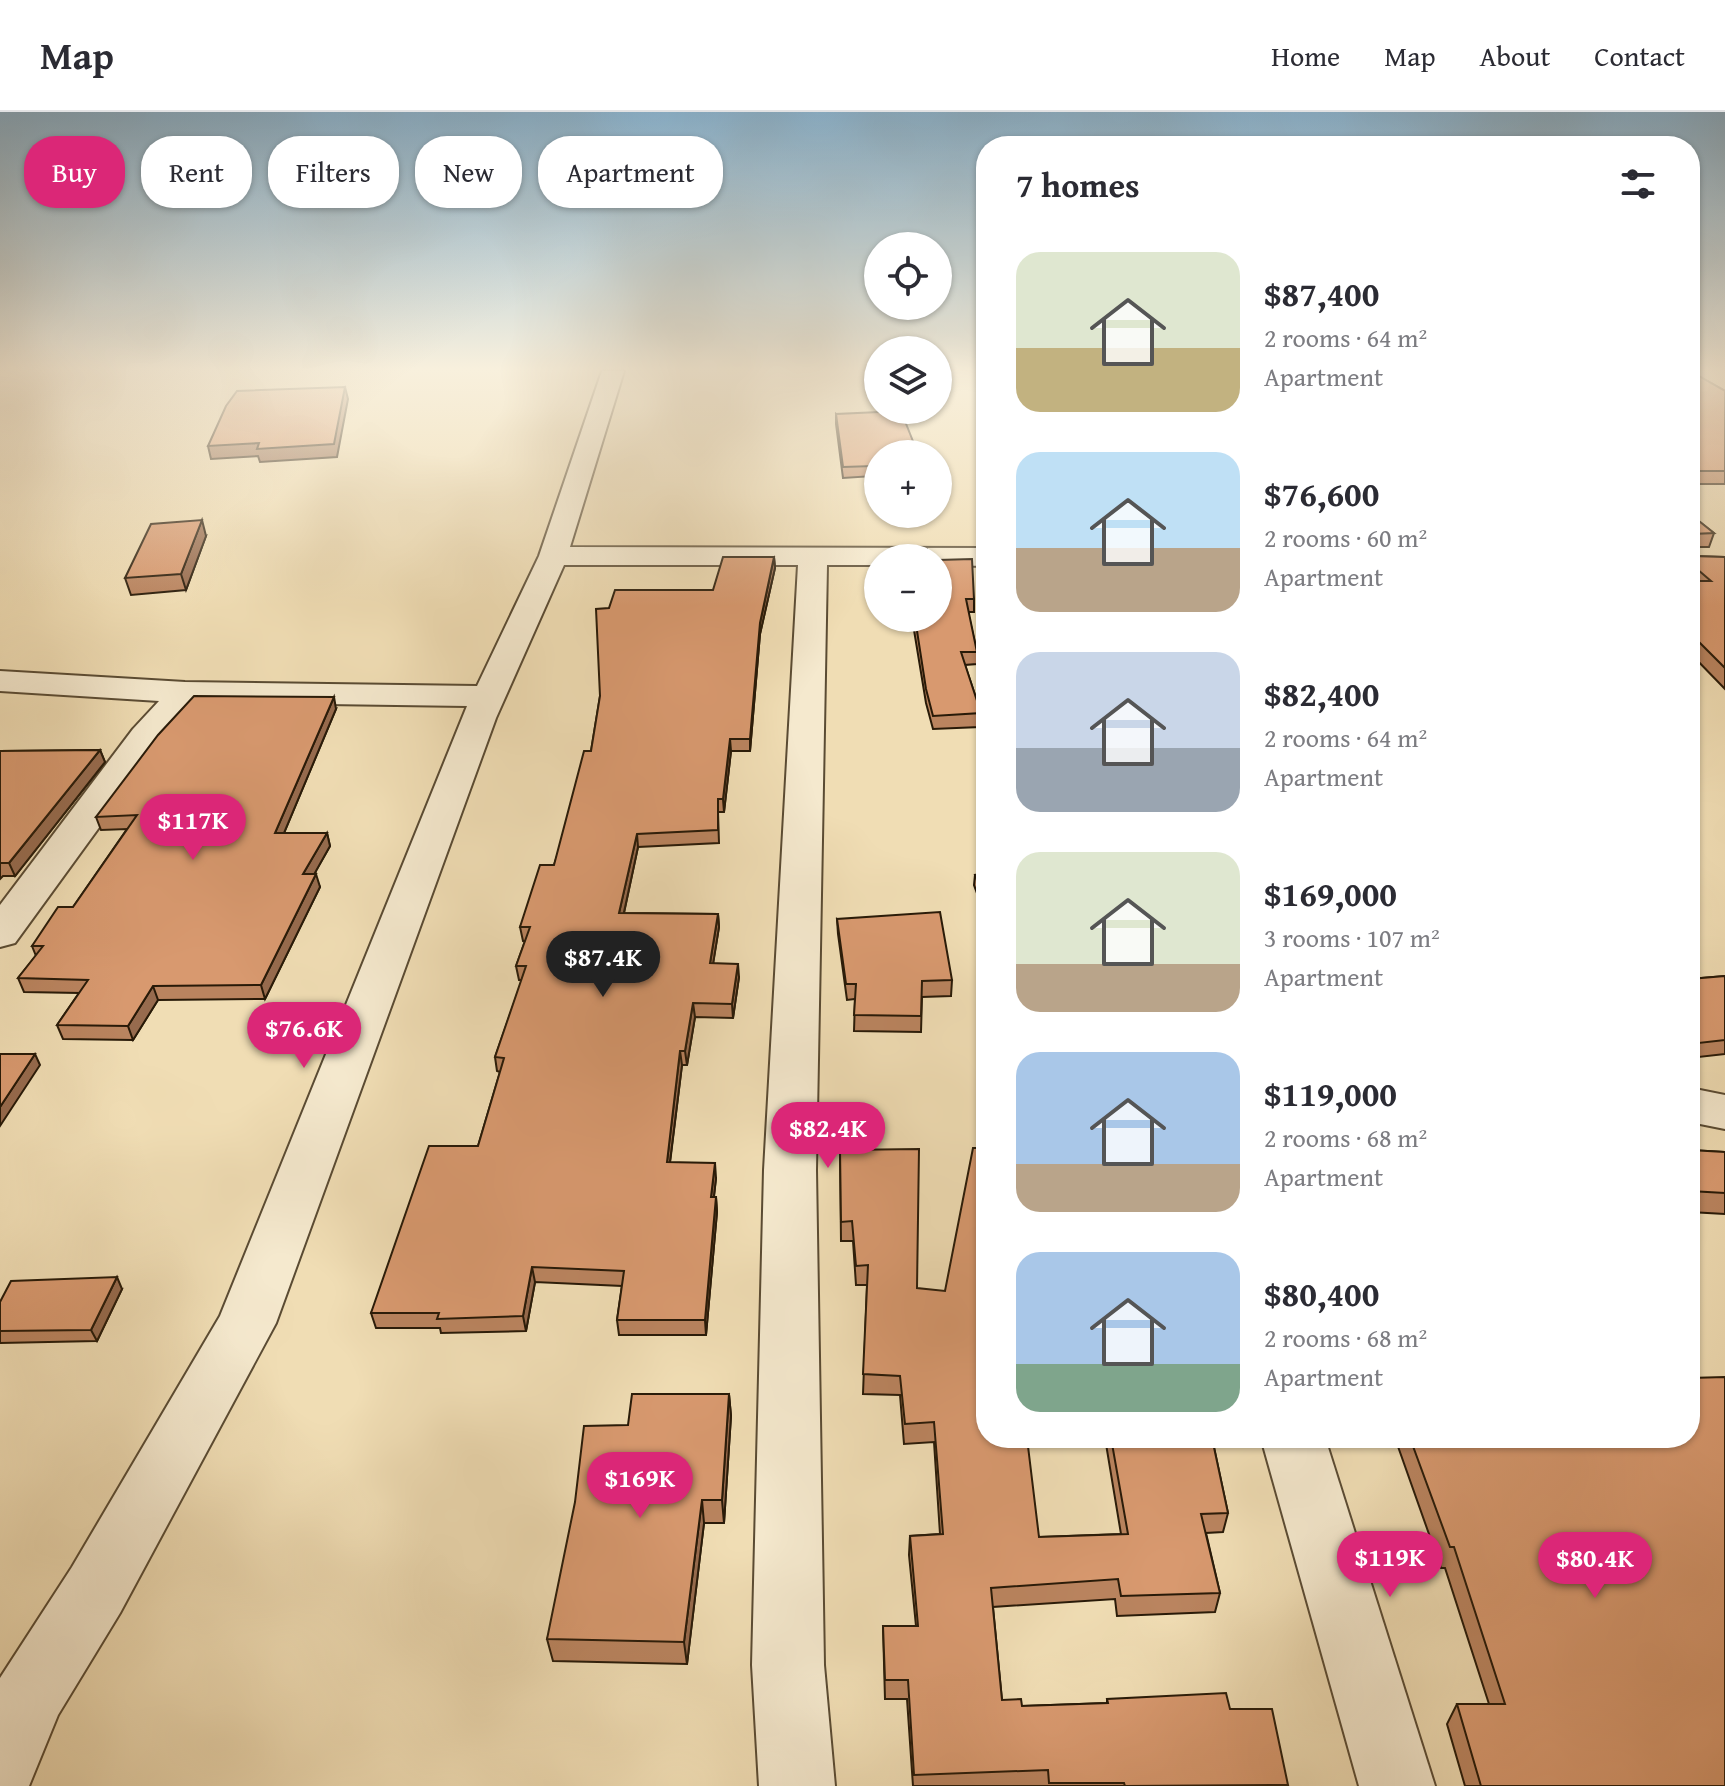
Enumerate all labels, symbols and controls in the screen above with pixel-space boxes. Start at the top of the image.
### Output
text: Map [40,27,114,83]
text: Home [1271,35,1340,76]
text: Map [1384,35,1436,76]
text: About [1480,35,1550,76]
text: Contact [1594,35,1685,76]
chip: Buy [24,136,125,208]
chip: Rent [141,136,252,208]
chip: Filters [268,136,399,208]
chip: New [415,136,522,208]
chip: Apartment [538,136,723,208]
text: 7 homes [1016,160,1140,209]
icon: filters [1616,162,1660,206]
map controls [864,232,952,632]
button: locate [864,232,952,320]
text: $87,400 [1264,269,1379,318]
icon: home [1080,284,1176,380]
text: 2 rooms · 64 m² [1264,318,1427,357]
button: layers [864,336,952,424]
text: Apartment [1264,357,1383,396]
button: + [864,440,952,528]
text: $76,600 [1264,469,1379,518]
icon: home [1080,484,1176,580]
text: 2 rooms · 60 m² [1264,518,1427,557]
button: − [864,544,952,632]
text: Apartment [1264,557,1383,596]
text: $82,400 [1264,669,1379,718]
icon: home [1080,684,1176,780]
text: 2 rooms · 64 m² [1264,718,1427,757]
text: Apartment [1264,757,1383,796]
pin: $117K [137,794,249,862]
text: $117K [158,800,228,839]
text: $169,000 [1264,869,1397,918]
icon: home [1080,884,1176,980]
text: 3 rooms · 107 m² [1264,918,1440,957]
pin: $87.4K [538,931,668,999]
text: $87.4K [564,937,642,976]
text: Apartment [1264,957,1383,996]
pin: $76.6K [239,1002,369,1070]
text: $76.6K [265,1008,343,1047]
text: $119,000 [1264,1069,1397,1118]
icon: home [1080,1084,1176,1180]
pin: $82.4K [763,1102,893,1170]
text: $82.4K [789,1108,867,1147]
text: 2 rooms · 68 m² [1264,1118,1427,1157]
text: Apartment [1264,1157,1383,1196]
text: $80,400 [1264,1269,1379,1318]
icon: home [1080,1284,1176,1380]
text: 2 rooms · 68 m² [1264,1318,1427,1357]
text: Apartment [1264,1357,1383,1396]
pin: $169K [584,1452,696,1520]
text: $169K [605,1458,675,1497]
pin: $119K [1334,1531,1446,1599]
pin: $80.4K [1530,1532,1660,1600]
text: $119K [1355,1537,1425,1576]
text: $80.4K [1556,1538,1634,1577]

